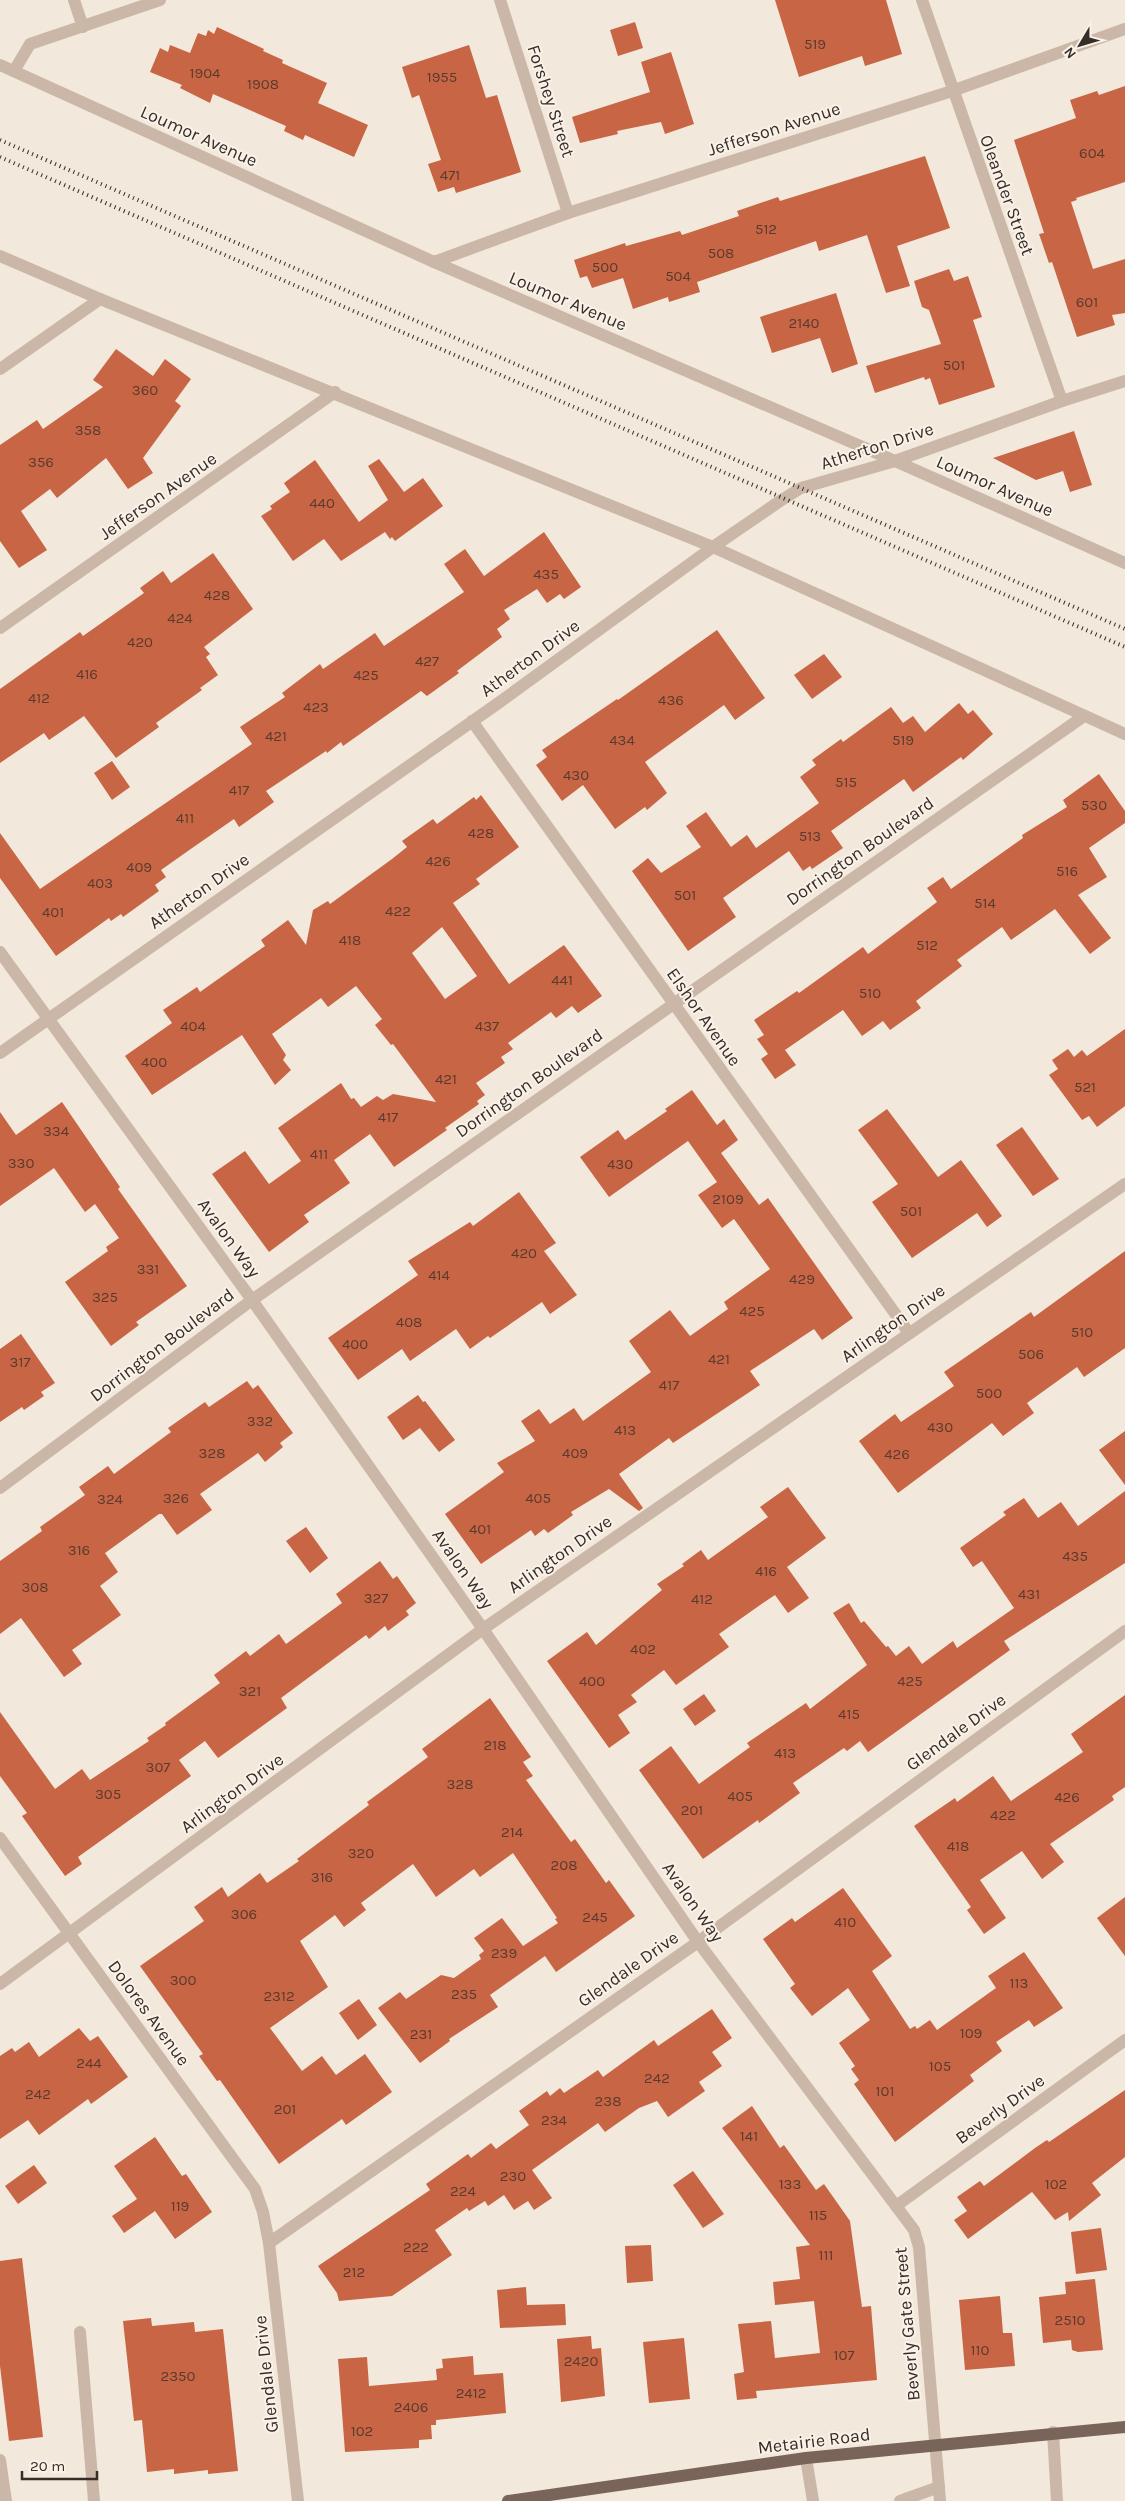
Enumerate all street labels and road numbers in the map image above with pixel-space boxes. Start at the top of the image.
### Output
street label: Forshey Street [522,42,580,160]
street label: Jefferson Avenue [705,97,843,161]
street label: Loumor Avenue [137,100,261,172]
street label: Oleander Street [975,132,1039,259]
street label: Loumor Avenue [506,266,630,336]
street label: Atherton Drive [818,417,936,475]
street label: Jefferson Avenue [95,447,221,545]
street label: Loumor Avenue [933,450,1057,522]
street label: Atherton Drive [476,615,584,701]
street label: Dorrington Boulevard [782,792,938,910]
street label: Atherton Drive [145,848,253,934]
street label: Elshor Avenue [662,963,746,1071]
street label: Dorrington Boulevard [451,1024,607,1142]
street label: Avalon Way [193,1194,266,1282]
street label: Arlington Drive [837,1279,949,1367]
street label: Dorrington Boulevard [85,1283,239,1407]
street label: Arlington Drive [504,1510,616,1598]
street label: Avalon Way [427,1525,499,1614]
street label: Glendale Drive [902,1688,1010,1776]
street label: Arlington Drive [176,1748,288,1838]
street label: Avalon Way [657,1858,729,1947]
street label: Glendale Drive [573,1926,683,2012]
street label: Dolores Avenue [103,1956,195,2070]
street label: Beverly Drive [951,2069,1049,2149]
street label: Beverly Gate Street [889,2246,925,2402]
street label: Glendale Drive [249,2314,283,2434]
street label: Metairie Road [756,2423,872,2459]

